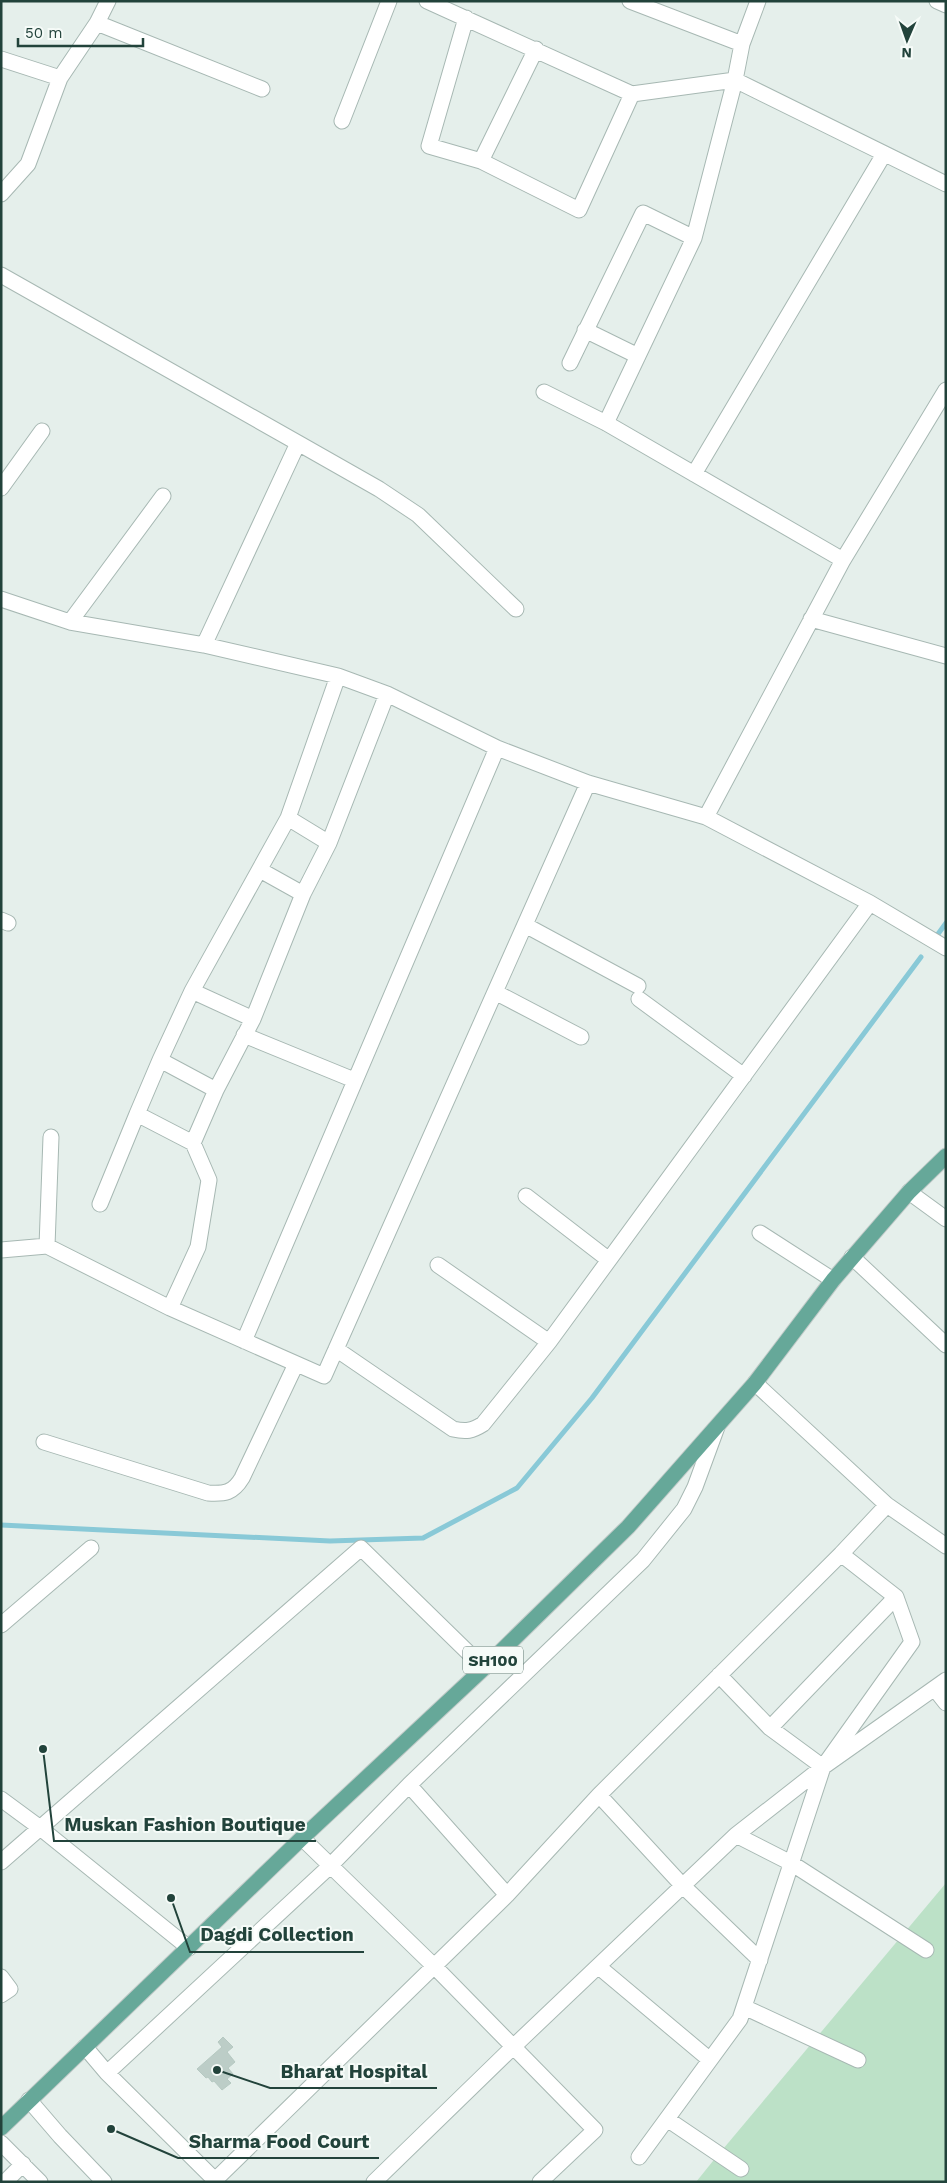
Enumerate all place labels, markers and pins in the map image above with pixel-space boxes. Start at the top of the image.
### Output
callout: Muskan Fashion Boutique [54,1807,316,1841]
callout: Dagdi Collection [190,1918,364,1952]
callout: Bharat Hospital [270,2054,437,2088]
callout: Sharma Food Court [178,2124,379,2158]

